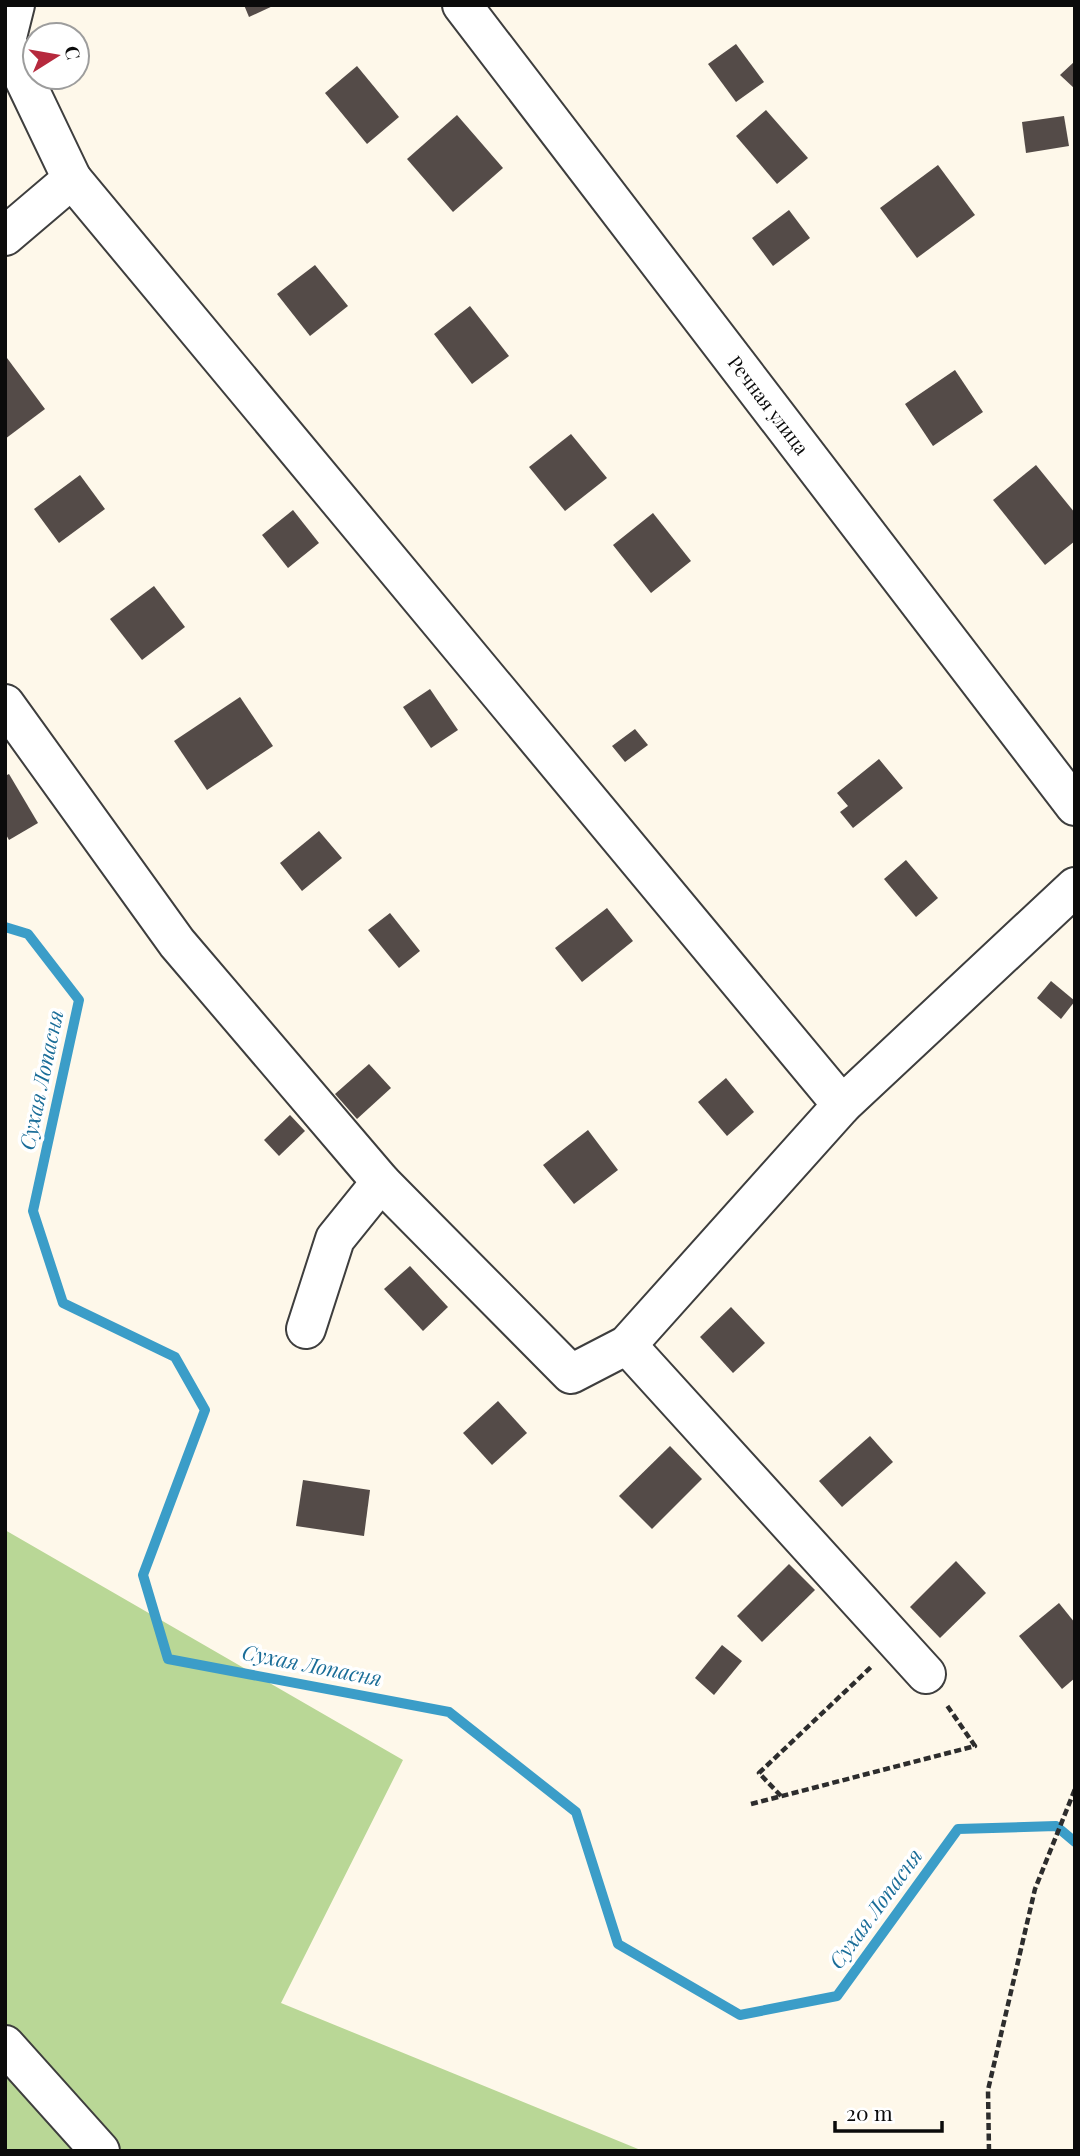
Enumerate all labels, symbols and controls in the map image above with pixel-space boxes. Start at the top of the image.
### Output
north arrow [21,21,91,91]
text: С [60,44,88,62]
street label: Речная улица [723,350,816,460]
water label: Сухая Лопасня [12,1007,68,1152]
water label: Сухая Лопасня [240,1637,385,1691]
water label: Сухая Лопасня [821,1842,927,1973]
scale bar [835,2090,942,2134]
text: 20 m [846,2098,893,2126]

